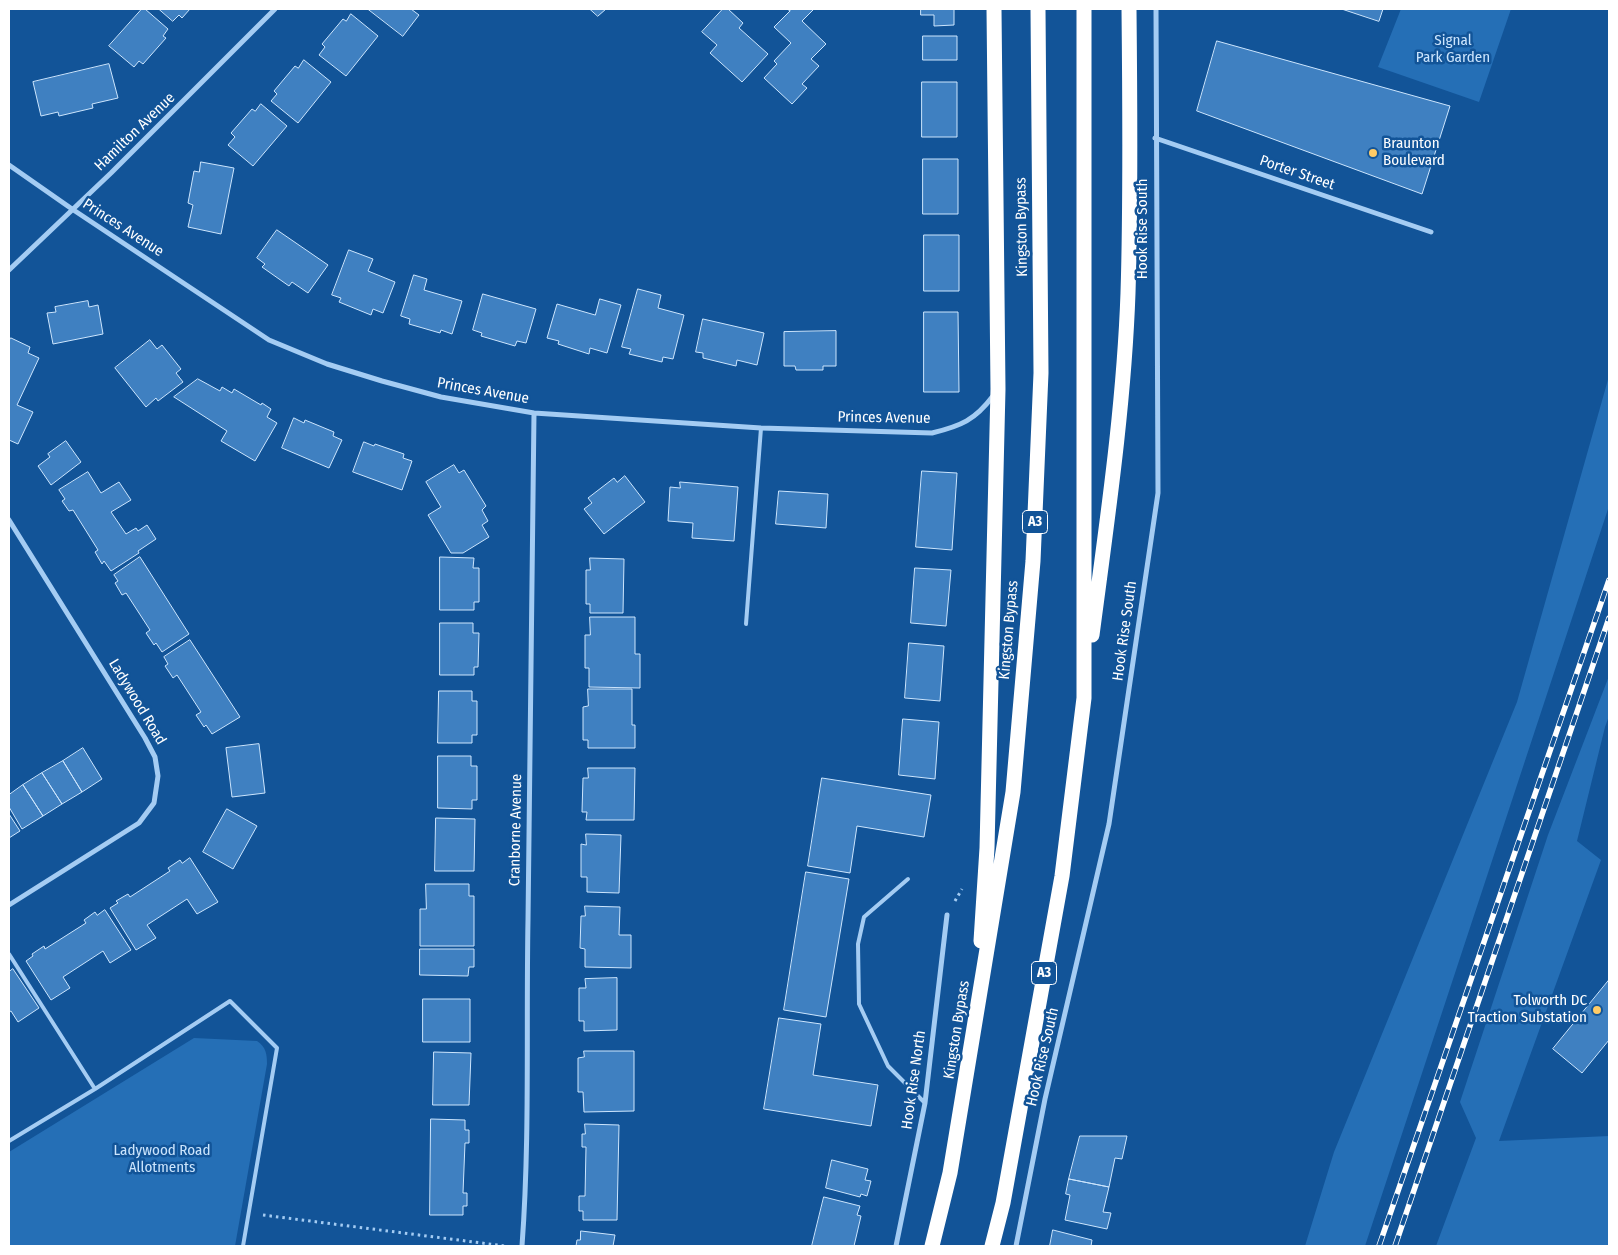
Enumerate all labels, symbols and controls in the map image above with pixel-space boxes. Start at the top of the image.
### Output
park label: Signal Park Garden [1416,32,1490,67]
street label: Hamilton Avenue [91,89,179,175]
place label: Braunton Boulevard [1383,135,1445,170]
marker: Braunton Boulevard [1367,147,1379,159]
street label: Porter Street [1257,152,1337,194]
street label: Kingston Bypass [1012,177,1032,277]
street label: Hook Rise South [1134,179,1152,279]
street label: Princes Avenue [79,195,167,261]
street label: Princes Avenue [436,374,530,408]
street label: Princes Avenue [837,408,931,428]
road number: A3 [1022,511,1048,534]
street label: Kingston Bypass [996,580,1022,680]
street label: Hook Rise South [1109,580,1141,682]
street label: Ladywood Road [104,656,170,748]
street label: Cranborne Avenue [506,774,526,886]
road number: A3 [1032,961,1056,984]
street label: Kingston Bypass [940,979,974,1081]
place label: Tolworth DC Traction Substation [1468,992,1587,1027]
marker: Tolworth DC Traction Substation [1591,1004,1603,1016]
street label: Hook Rise South [1023,1006,1063,1108]
street label: Hook Rise North [898,1029,930,1131]
park label: Ladywood Road Allotments [114,1142,210,1177]

